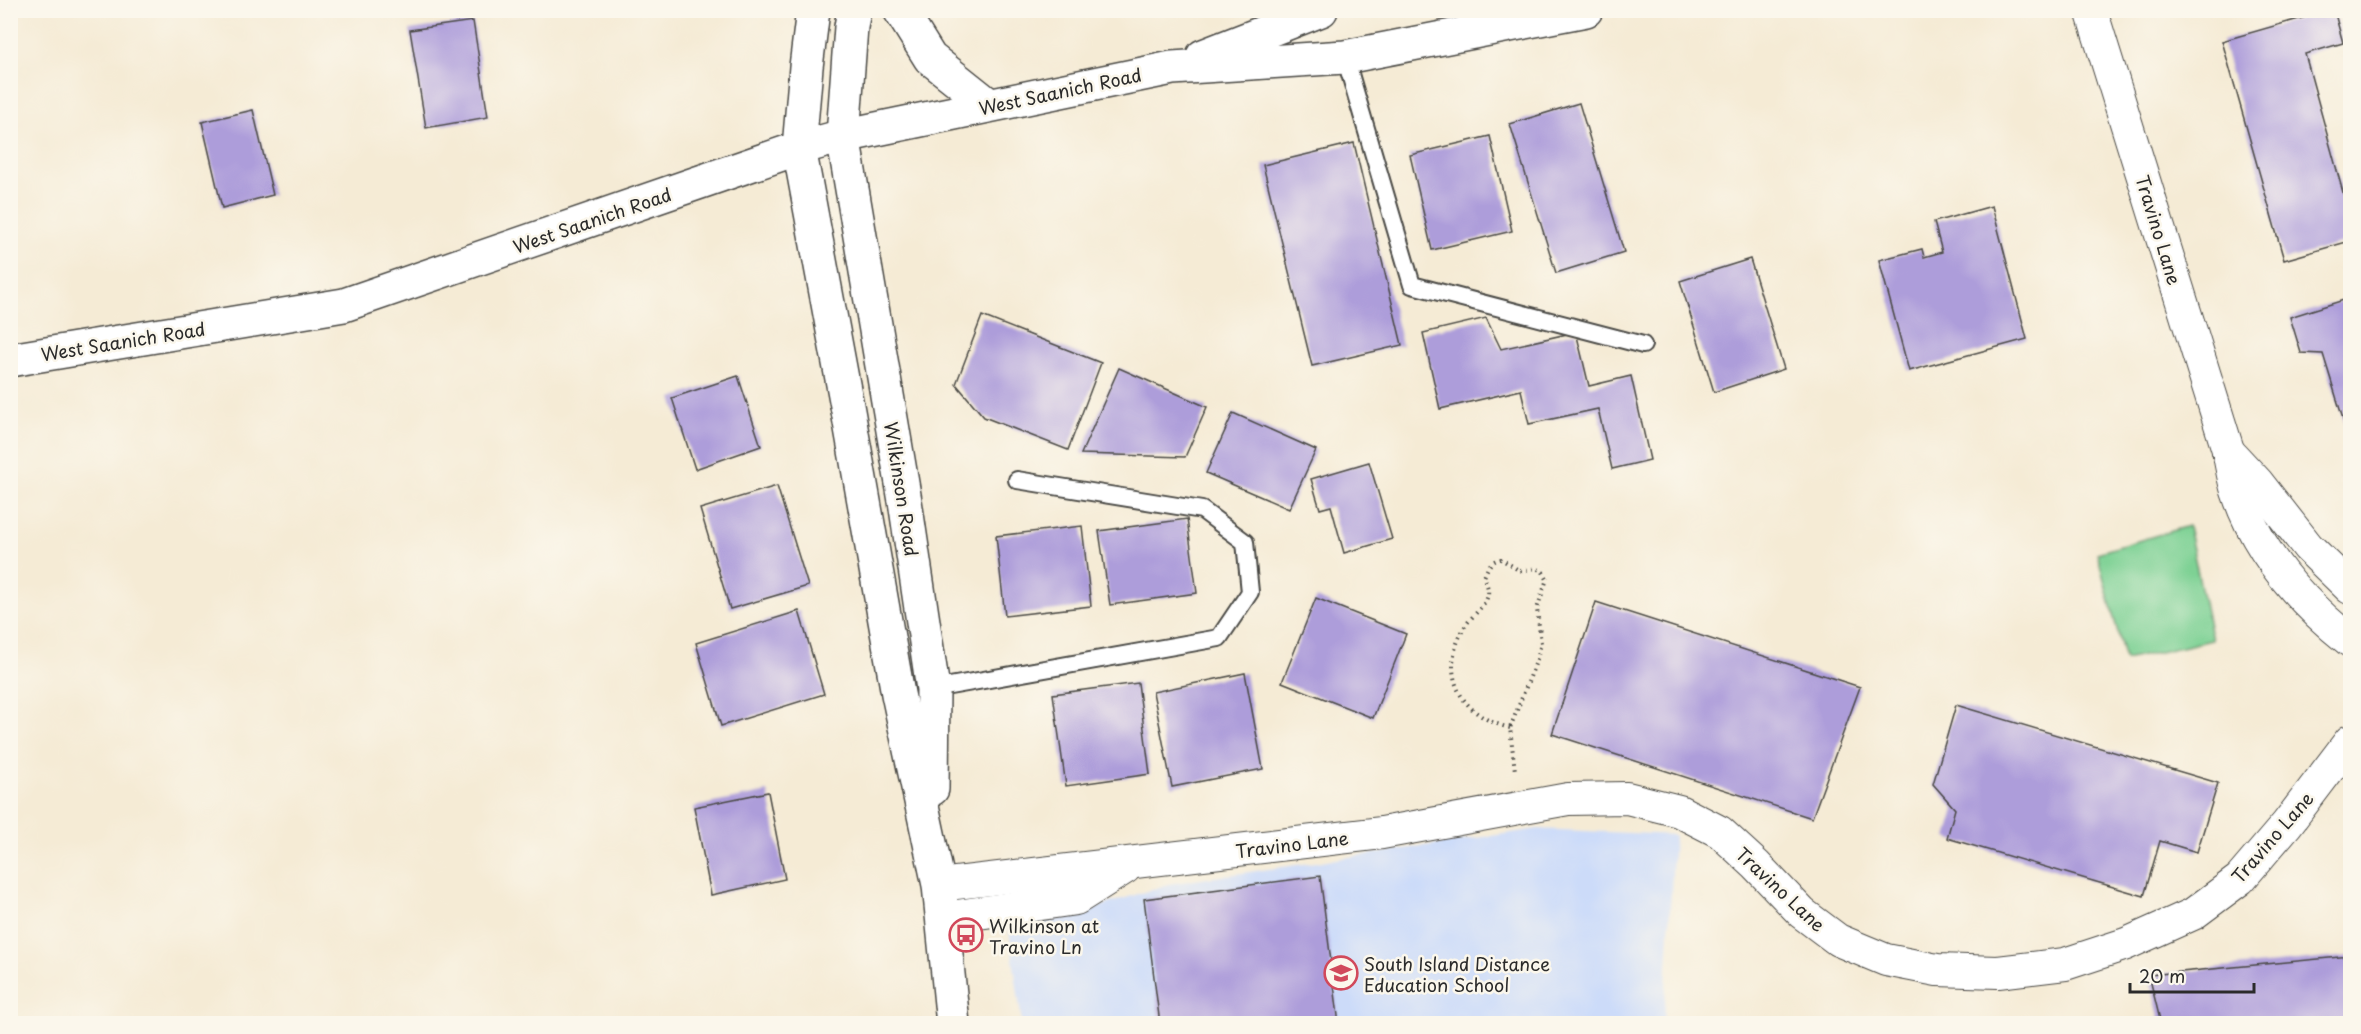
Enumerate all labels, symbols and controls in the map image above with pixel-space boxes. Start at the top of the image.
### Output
street label: West Saanich Road [976,61,1144,121]
street label: Travino Lane [2129,172,2189,288]
street label: West Saanich Road [509,180,675,260]
street label: West Saanich Road [39,315,207,367]
street label: Wilkinson Road [878,420,926,558]
street label: Travino Lane [2225,785,2319,889]
street label: Travino Lane [1234,824,1350,864]
street label: Travino Lane [1730,840,1832,938]
place label: Wilkinson at Travino Ln [989,912,1099,960]
bus stop icon: Wilkinson at Travino Ln [948,917,984,953]
place label: South Island Distance Education School [1364,950,1550,998]
school or university icon: South Island Distance Education School [1323,955,1359,991]
scale bar [2130,956,2254,994]
text: 20 m [2139,962,2185,989]

